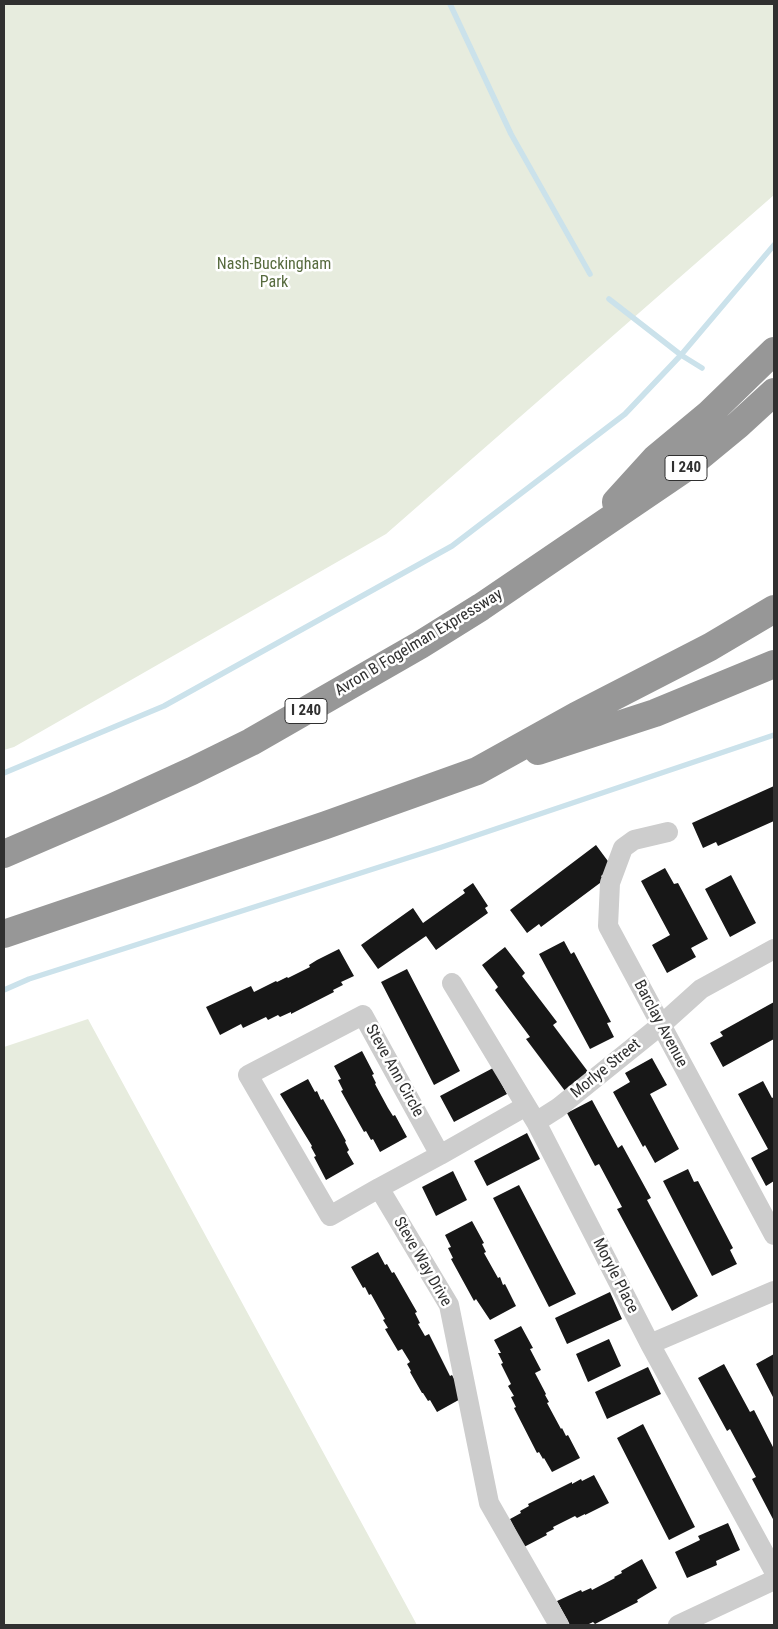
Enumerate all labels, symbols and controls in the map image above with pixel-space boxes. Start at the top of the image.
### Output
park label: Nash-Buckingham Park [217,255,331,293]
road number: I 240 [665,456,707,480]
street label: Avron B Fogelman Expressway [332,585,506,701]
road number: I 240 [285,698,327,724]
street label: Barclay Avenue [629,977,691,1071]
street label: Steve Ann Circle [361,1021,427,1121]
street label: Morlye Street [567,1035,645,1103]
street label: Steve Way Drive [389,1214,455,1310]
street label: Moryle Place [588,1235,642,1317]

